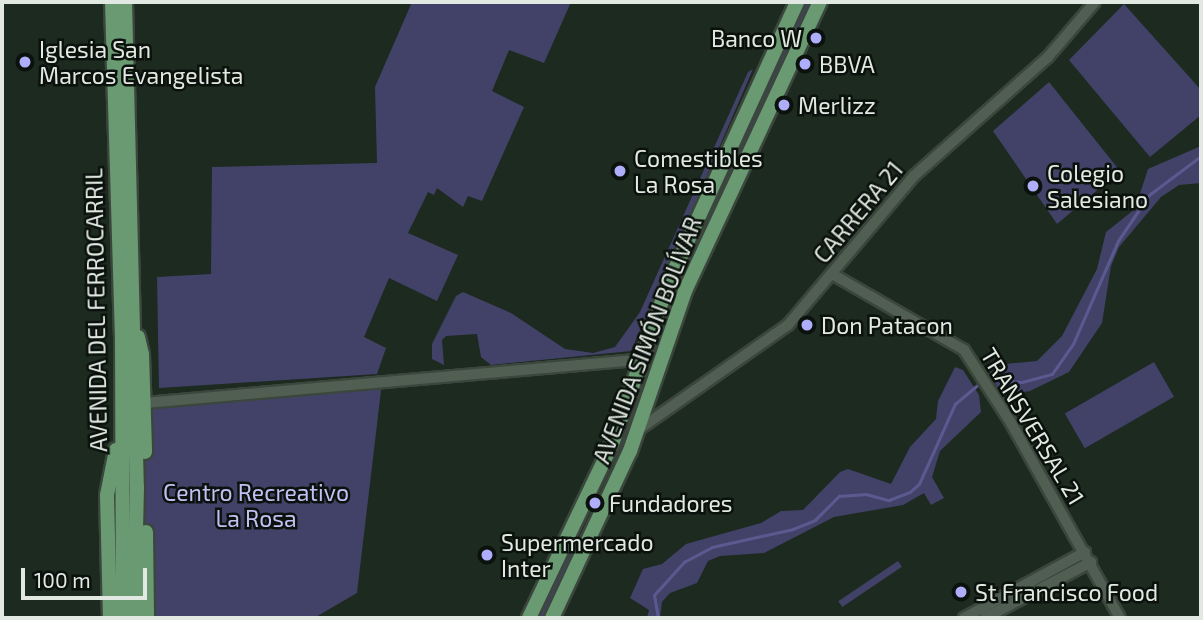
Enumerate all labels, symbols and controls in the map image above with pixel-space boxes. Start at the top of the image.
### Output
place label: Banco W [711,24,802,52]
marker: Banco W [808,30,824,46]
place label: Iglesia San Marcos Evangelista [39,35,243,89]
place label: BBVA [819,50,875,78]
marker: Iglesia San Marcos Evangelista [17,54,33,70]
marker: BBVA [797,56,813,72]
place label: Merlizz [798,91,876,119]
marker: Merlizz [776,97,792,113]
place label: Comestibles La Rosa [634,144,763,198]
street label: CARRERA 21 [807,155,909,269]
place label: Colegio Salesiano [1047,159,1148,213]
marker: Comestibles La Rosa [612,163,628,179]
street label: AVENIDA DEL FERROCARRIL [80,167,112,453]
marker: Colegio Salesiano [1025,178,1041,194]
street label: AVENIDA SIMÓN BOLÍVAR [587,213,707,467]
place label: Don Patacon [821,311,953,339]
marker: Don Patacon [799,317,815,333]
street label: TRANSVERSAL 21 [975,342,1091,510]
park label: Centro Recreativo La Rosa [163,478,349,532]
place label: Fundadores [609,489,733,517]
marker: Fundadores [587,495,603,511]
place label: Supermercado Inter [501,528,653,582]
marker: Supermercado Inter [479,547,495,563]
scale bar [24,554,150,598]
text: 100 m [34,567,91,592]
place label: St Francisco Food [975,578,1158,606]
marker: St Francisco Food [953,584,969,600]

